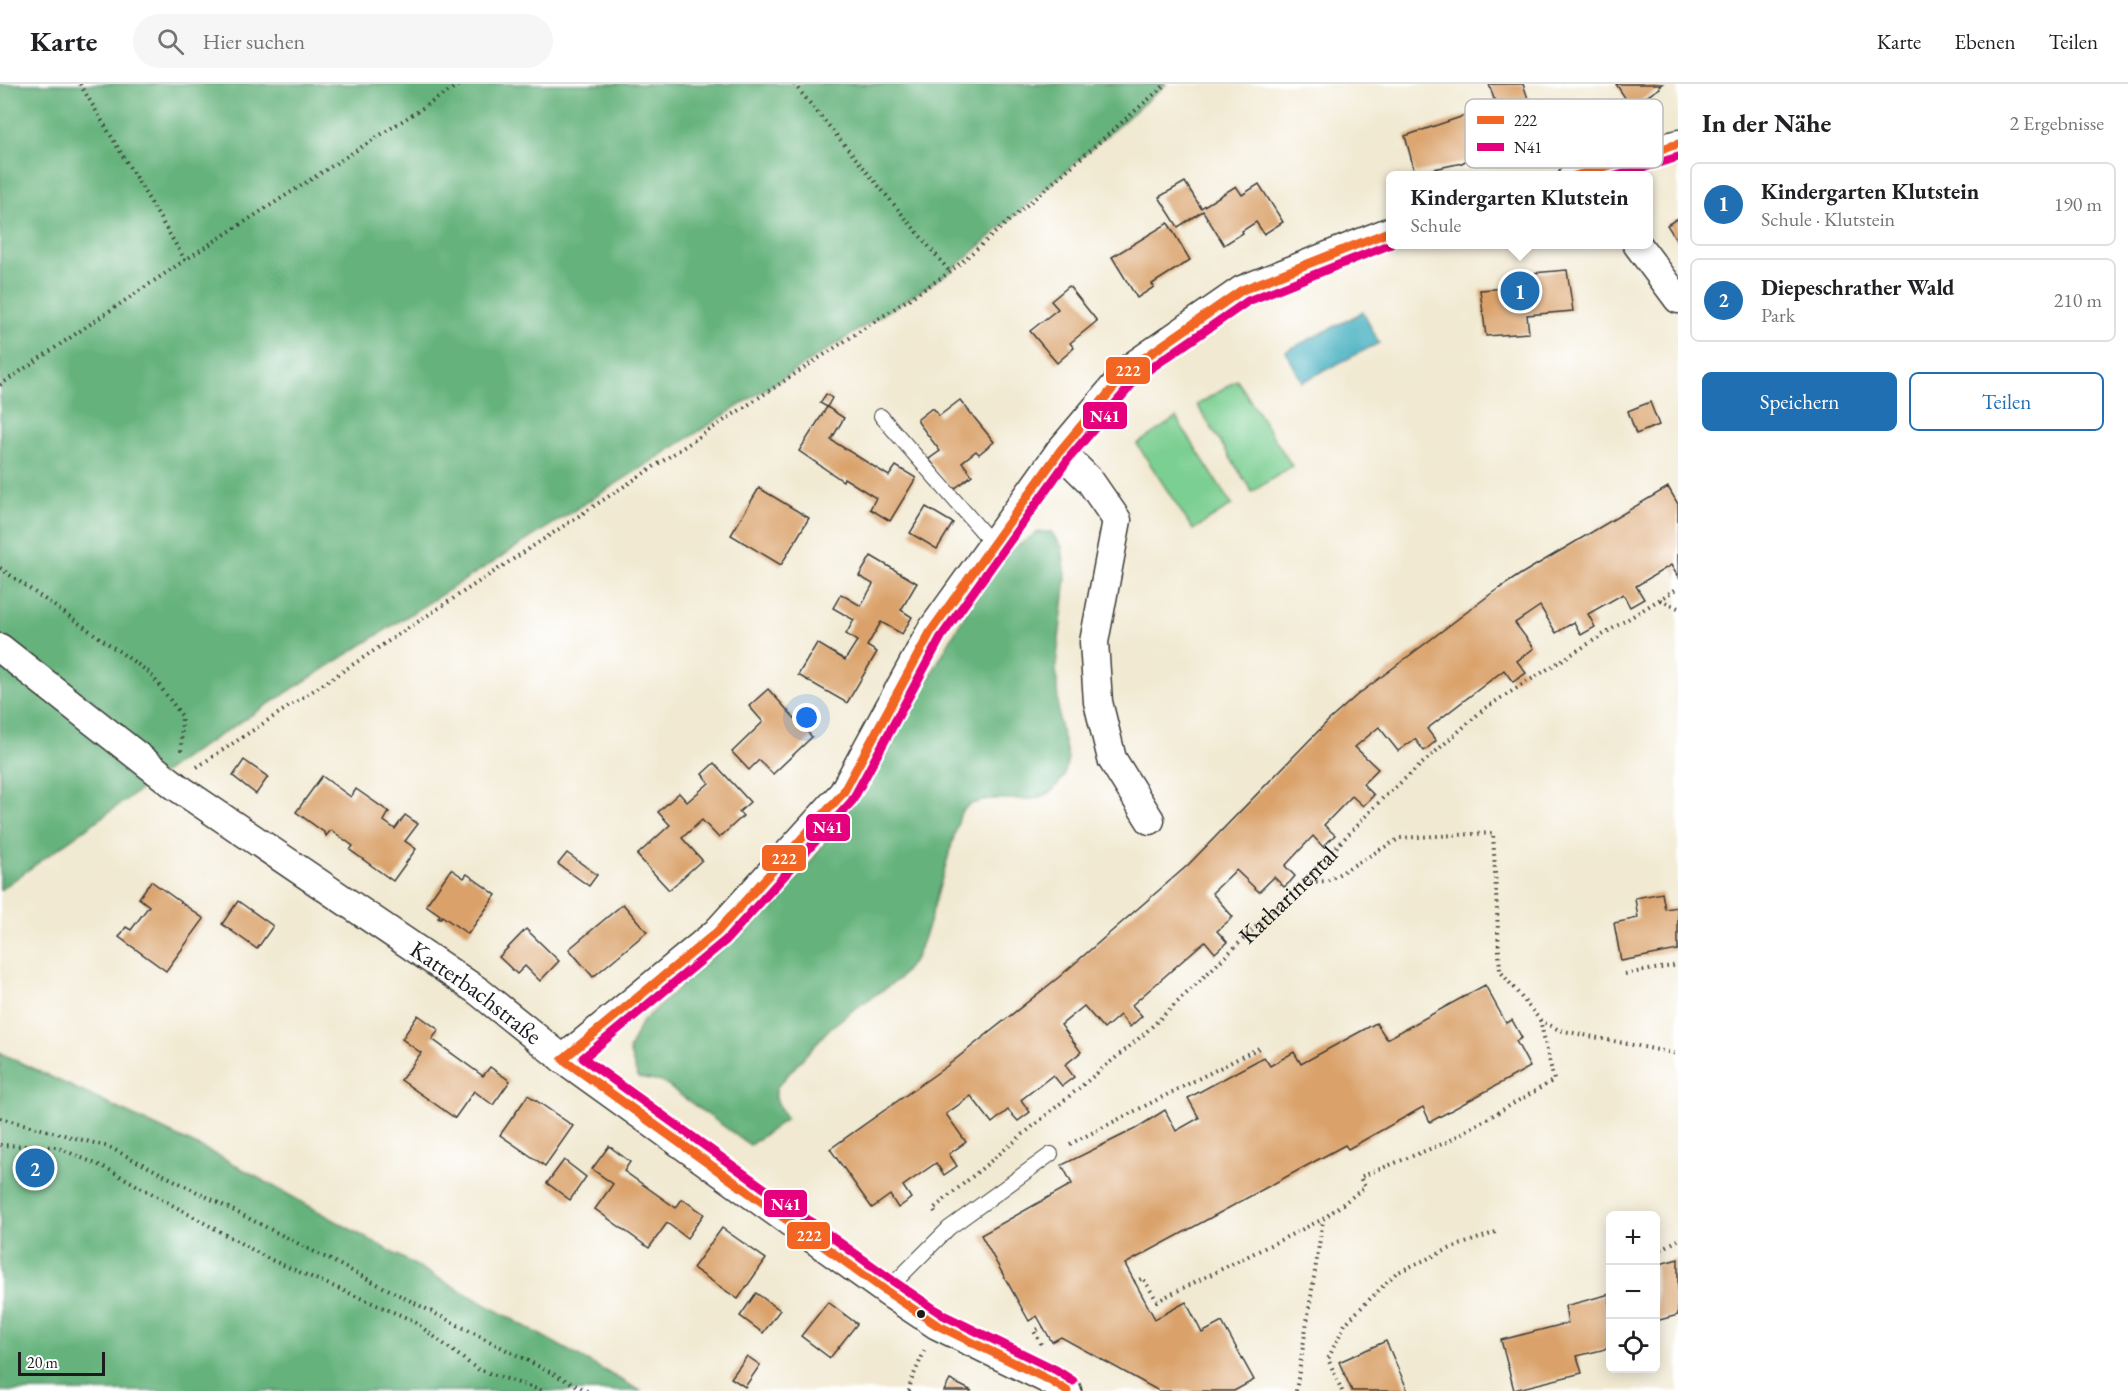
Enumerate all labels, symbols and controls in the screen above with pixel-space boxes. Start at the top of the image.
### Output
search box [133,14,553,68]
text: Karte [30,23,97,59]
icon: search [154,25,187,58]
text: Hier suchen [202,27,305,56]
text: Karte [1877,28,1921,55]
text: Ebenen [1954,28,2015,55]
text: Teilen [2048,28,2098,55]
legend [1465,99,1663,168]
text: In der Nähe [1702,106,1831,140]
text: 222 [1514,110,1537,131]
text: 2 Ergebnisse [2009,110,2104,136]
text: N41 [1514,137,1542,158]
popup [1386,171,1653,249]
text: Kindergarten Klutstein [1761,177,1979,206]
text: Kindergarten Klutstein [1410,183,1629,212]
text: 1 [1718,191,1729,217]
text: 190 m [2054,191,2102,217]
text: Schule · Klutstein [1761,206,1895,232]
text: Schule [1410,212,1461,238]
pin: 1 [1500,268,1540,314]
text: Diepeschrather Wald [1761,273,1954,302]
text: 2 [1718,287,1729,313]
text: 210 m [2054,287,2102,313]
text: Park [1761,302,1795,328]
line badge: 222 [1105,356,1151,385]
text: 222 [1115,360,1141,381]
button: Speichern [1702,372,1897,431]
button: Teilen [1909,372,2104,431]
line badge: N41 [1082,401,1128,430]
text: N41 [1090,406,1120,427]
your location [792,703,821,732]
line badge: N41 [805,813,851,842]
text: N41 [813,817,843,838]
street label: Katharinental [1232,839,1344,950]
line badge: 222 [761,844,807,872]
text: 222 [771,848,797,869]
street label: Katterbachstraße [404,933,549,1051]
pin: 2 [15,1146,54,1190]
line badge: N41 [763,1189,808,1218]
text: N41 [771,1194,801,1215]
map controls [1606,1211,1660,1373]
button: + [1606,1211,1660,1265]
line badge: 222 [786,1221,831,1250]
text: 222 [796,1225,822,1246]
button: − [1606,1265,1660,1319]
unlabelled marker [915,1308,927,1320]
button: locate [1606,1319,1660,1373]
scale bar [18,1349,105,1376]
text: 20 m [27,1352,58,1373]

